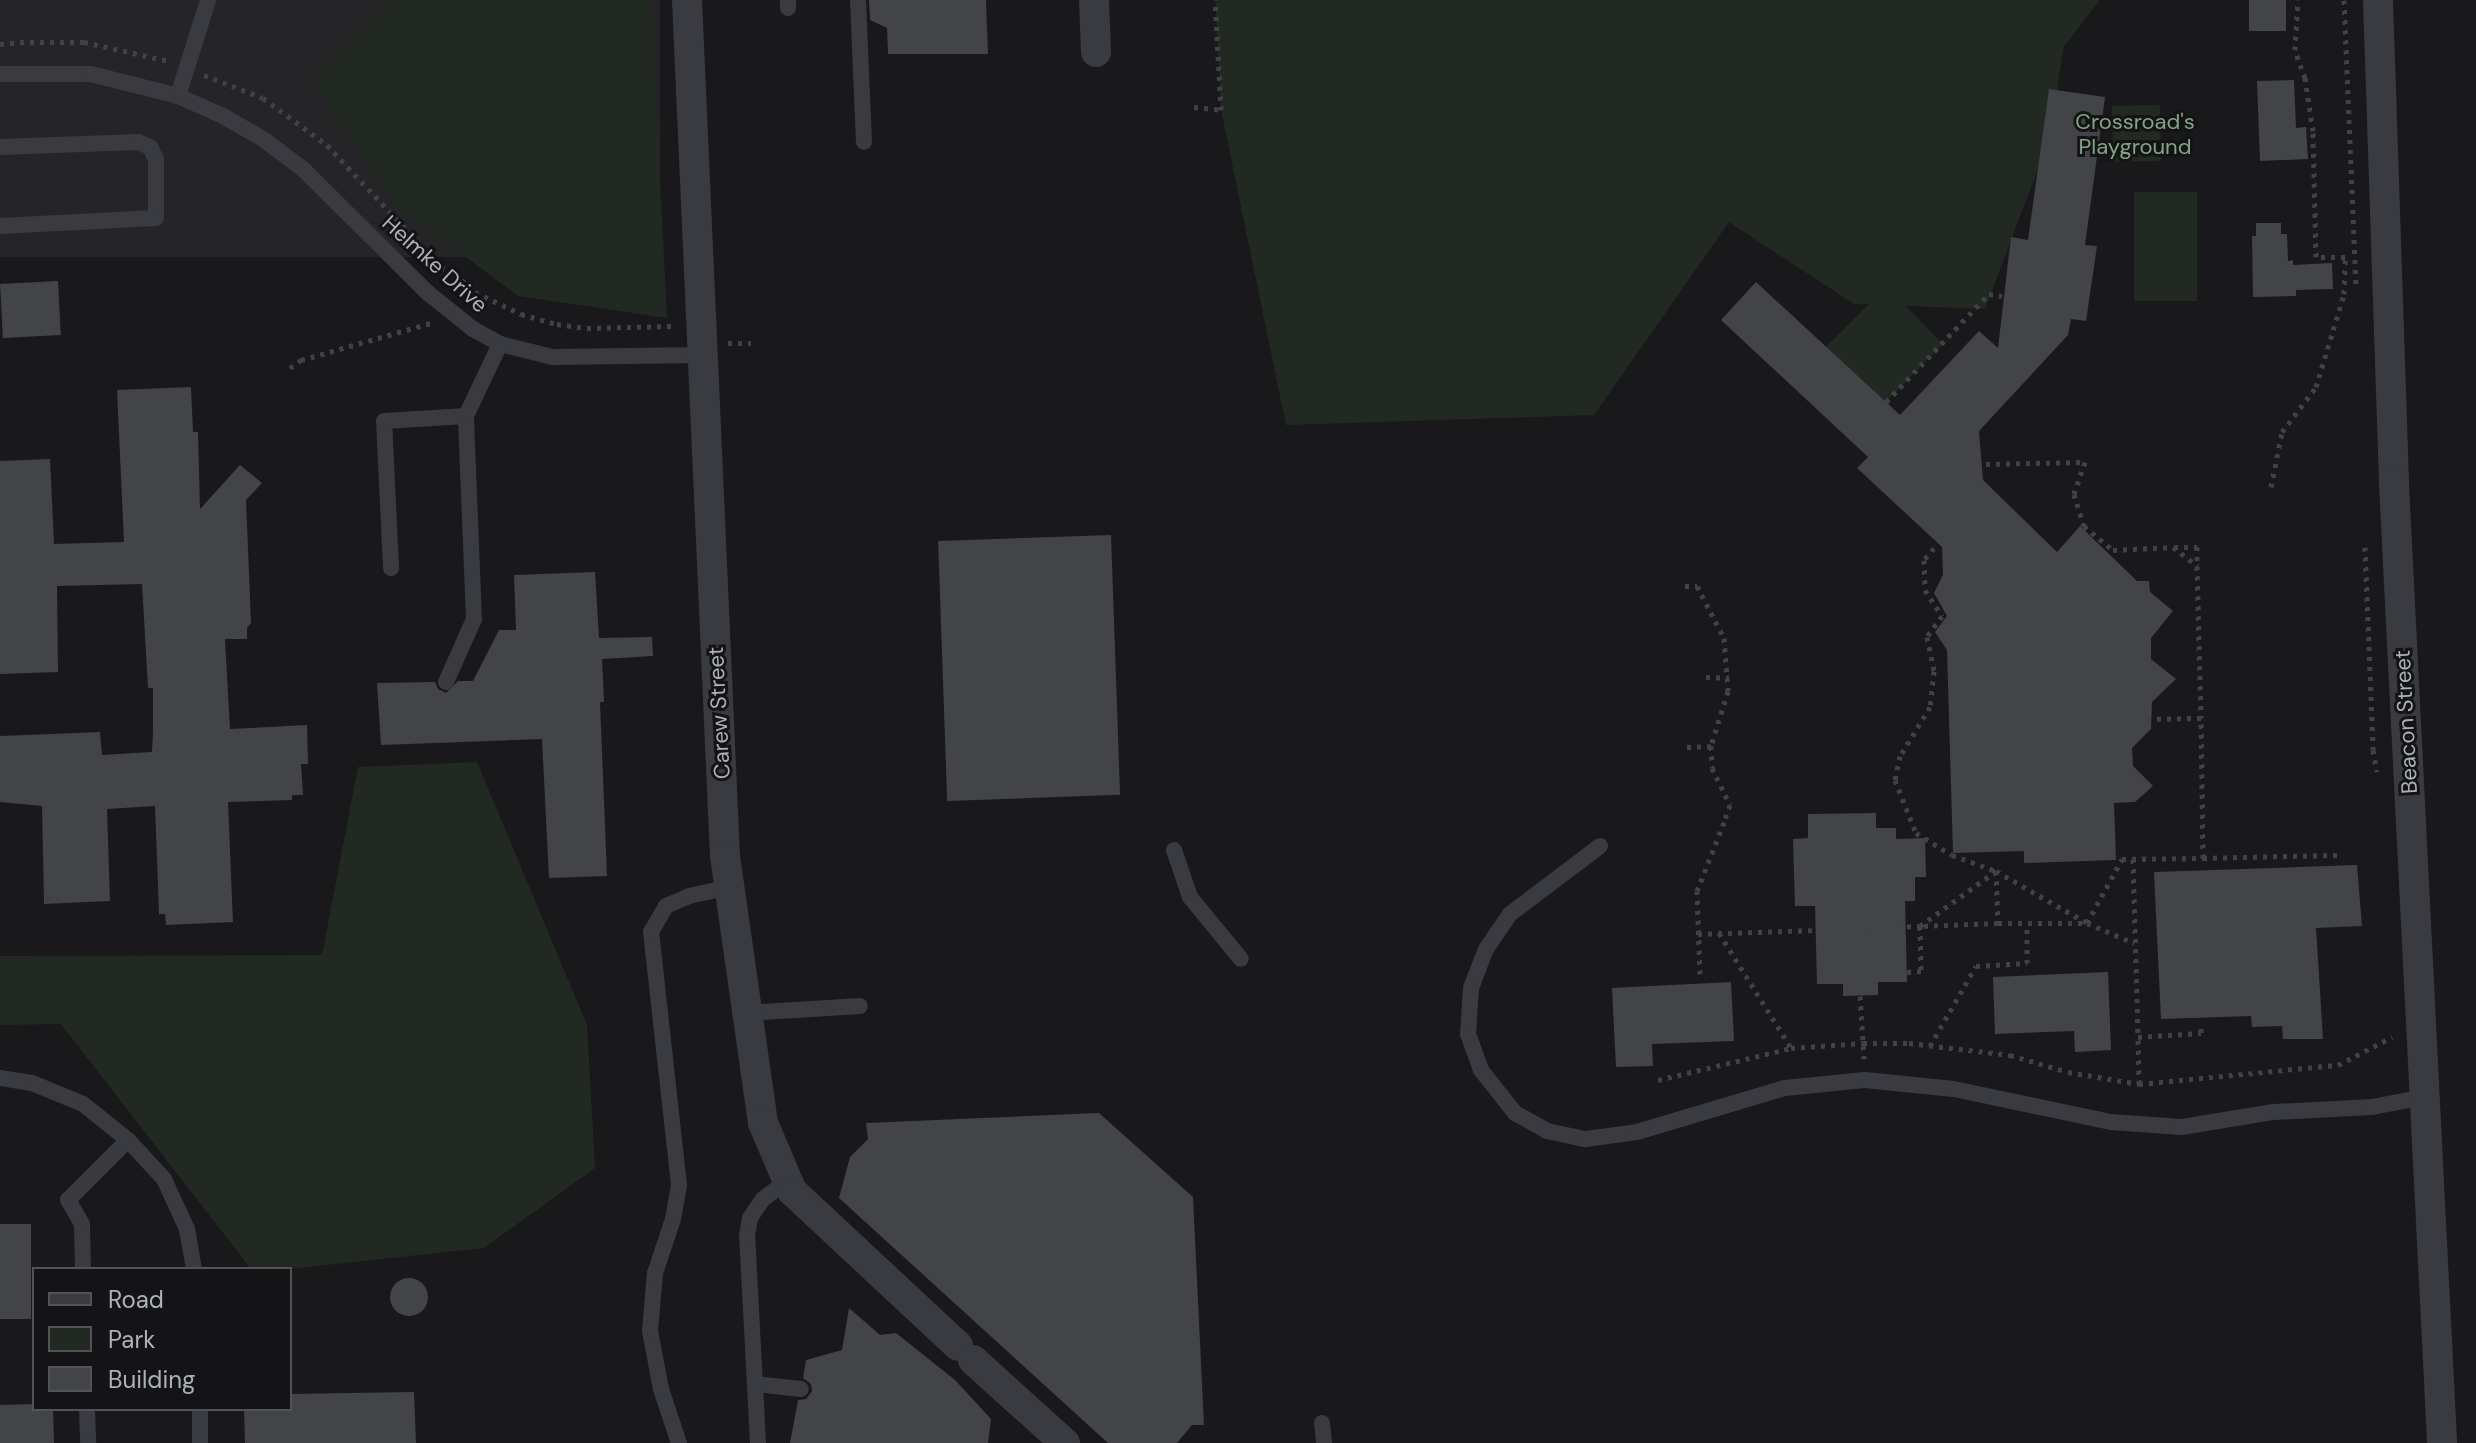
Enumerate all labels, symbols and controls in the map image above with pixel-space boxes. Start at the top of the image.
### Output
park label: Crossroad's Playground [2075,108,2195,160]
street label: Helmke Drive [377,210,493,318]
street label: Carew Street [702,646,736,780]
street label: Beacon Street [2389,649,2423,795]
legend [32,1267,292,1411]
text: Road [108,1284,164,1315]
text: Park [108,1324,155,1355]
text: Building [108,1364,195,1395]

